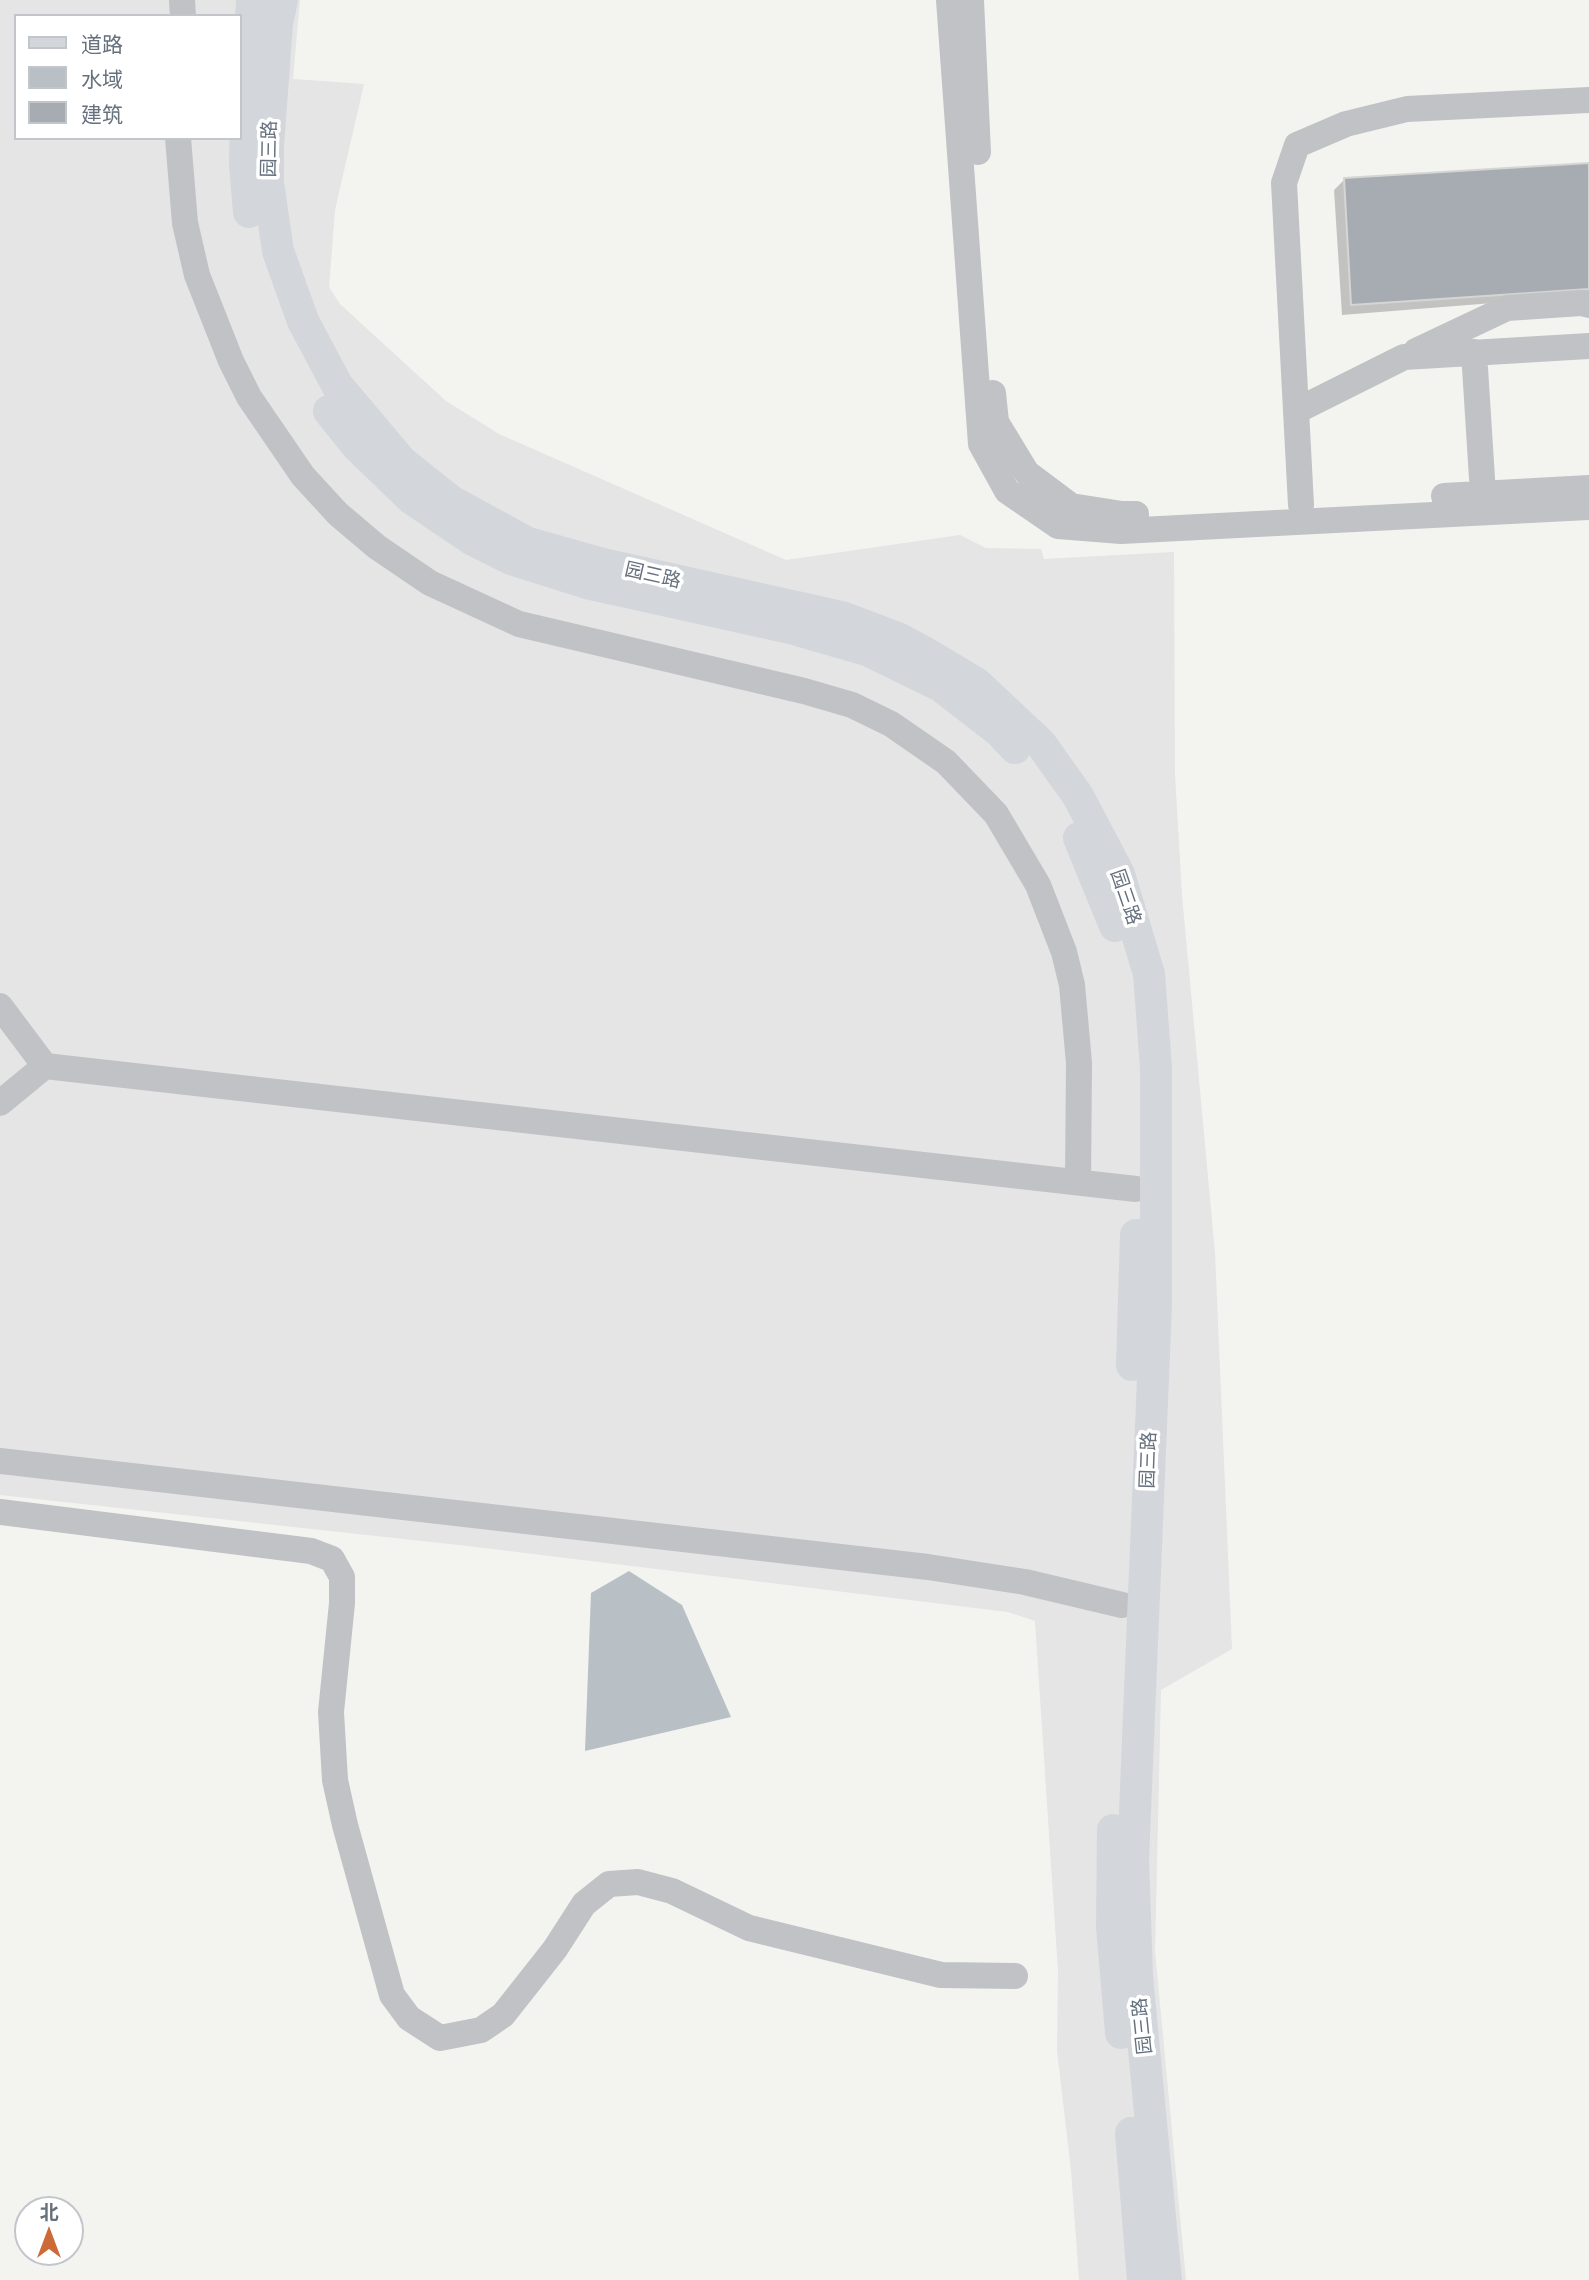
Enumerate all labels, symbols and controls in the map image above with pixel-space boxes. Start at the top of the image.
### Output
legend [14,14,242,140]
text: 道路 [81,31,123,56]
text: 水域 [81,66,123,91]
text: 建筑 [81,101,123,126]
street label: 园三路 [257,120,281,178]
street label: 园三路 [623,557,683,593]
street label: 园三路 [1106,866,1146,928]
street label: 园三路 [1136,1431,1160,1489]
street label: 园三路 [1128,1996,1156,2056]
north arrow [14,2196,84,2266]
text: 北 [39,2200,59,2223]

